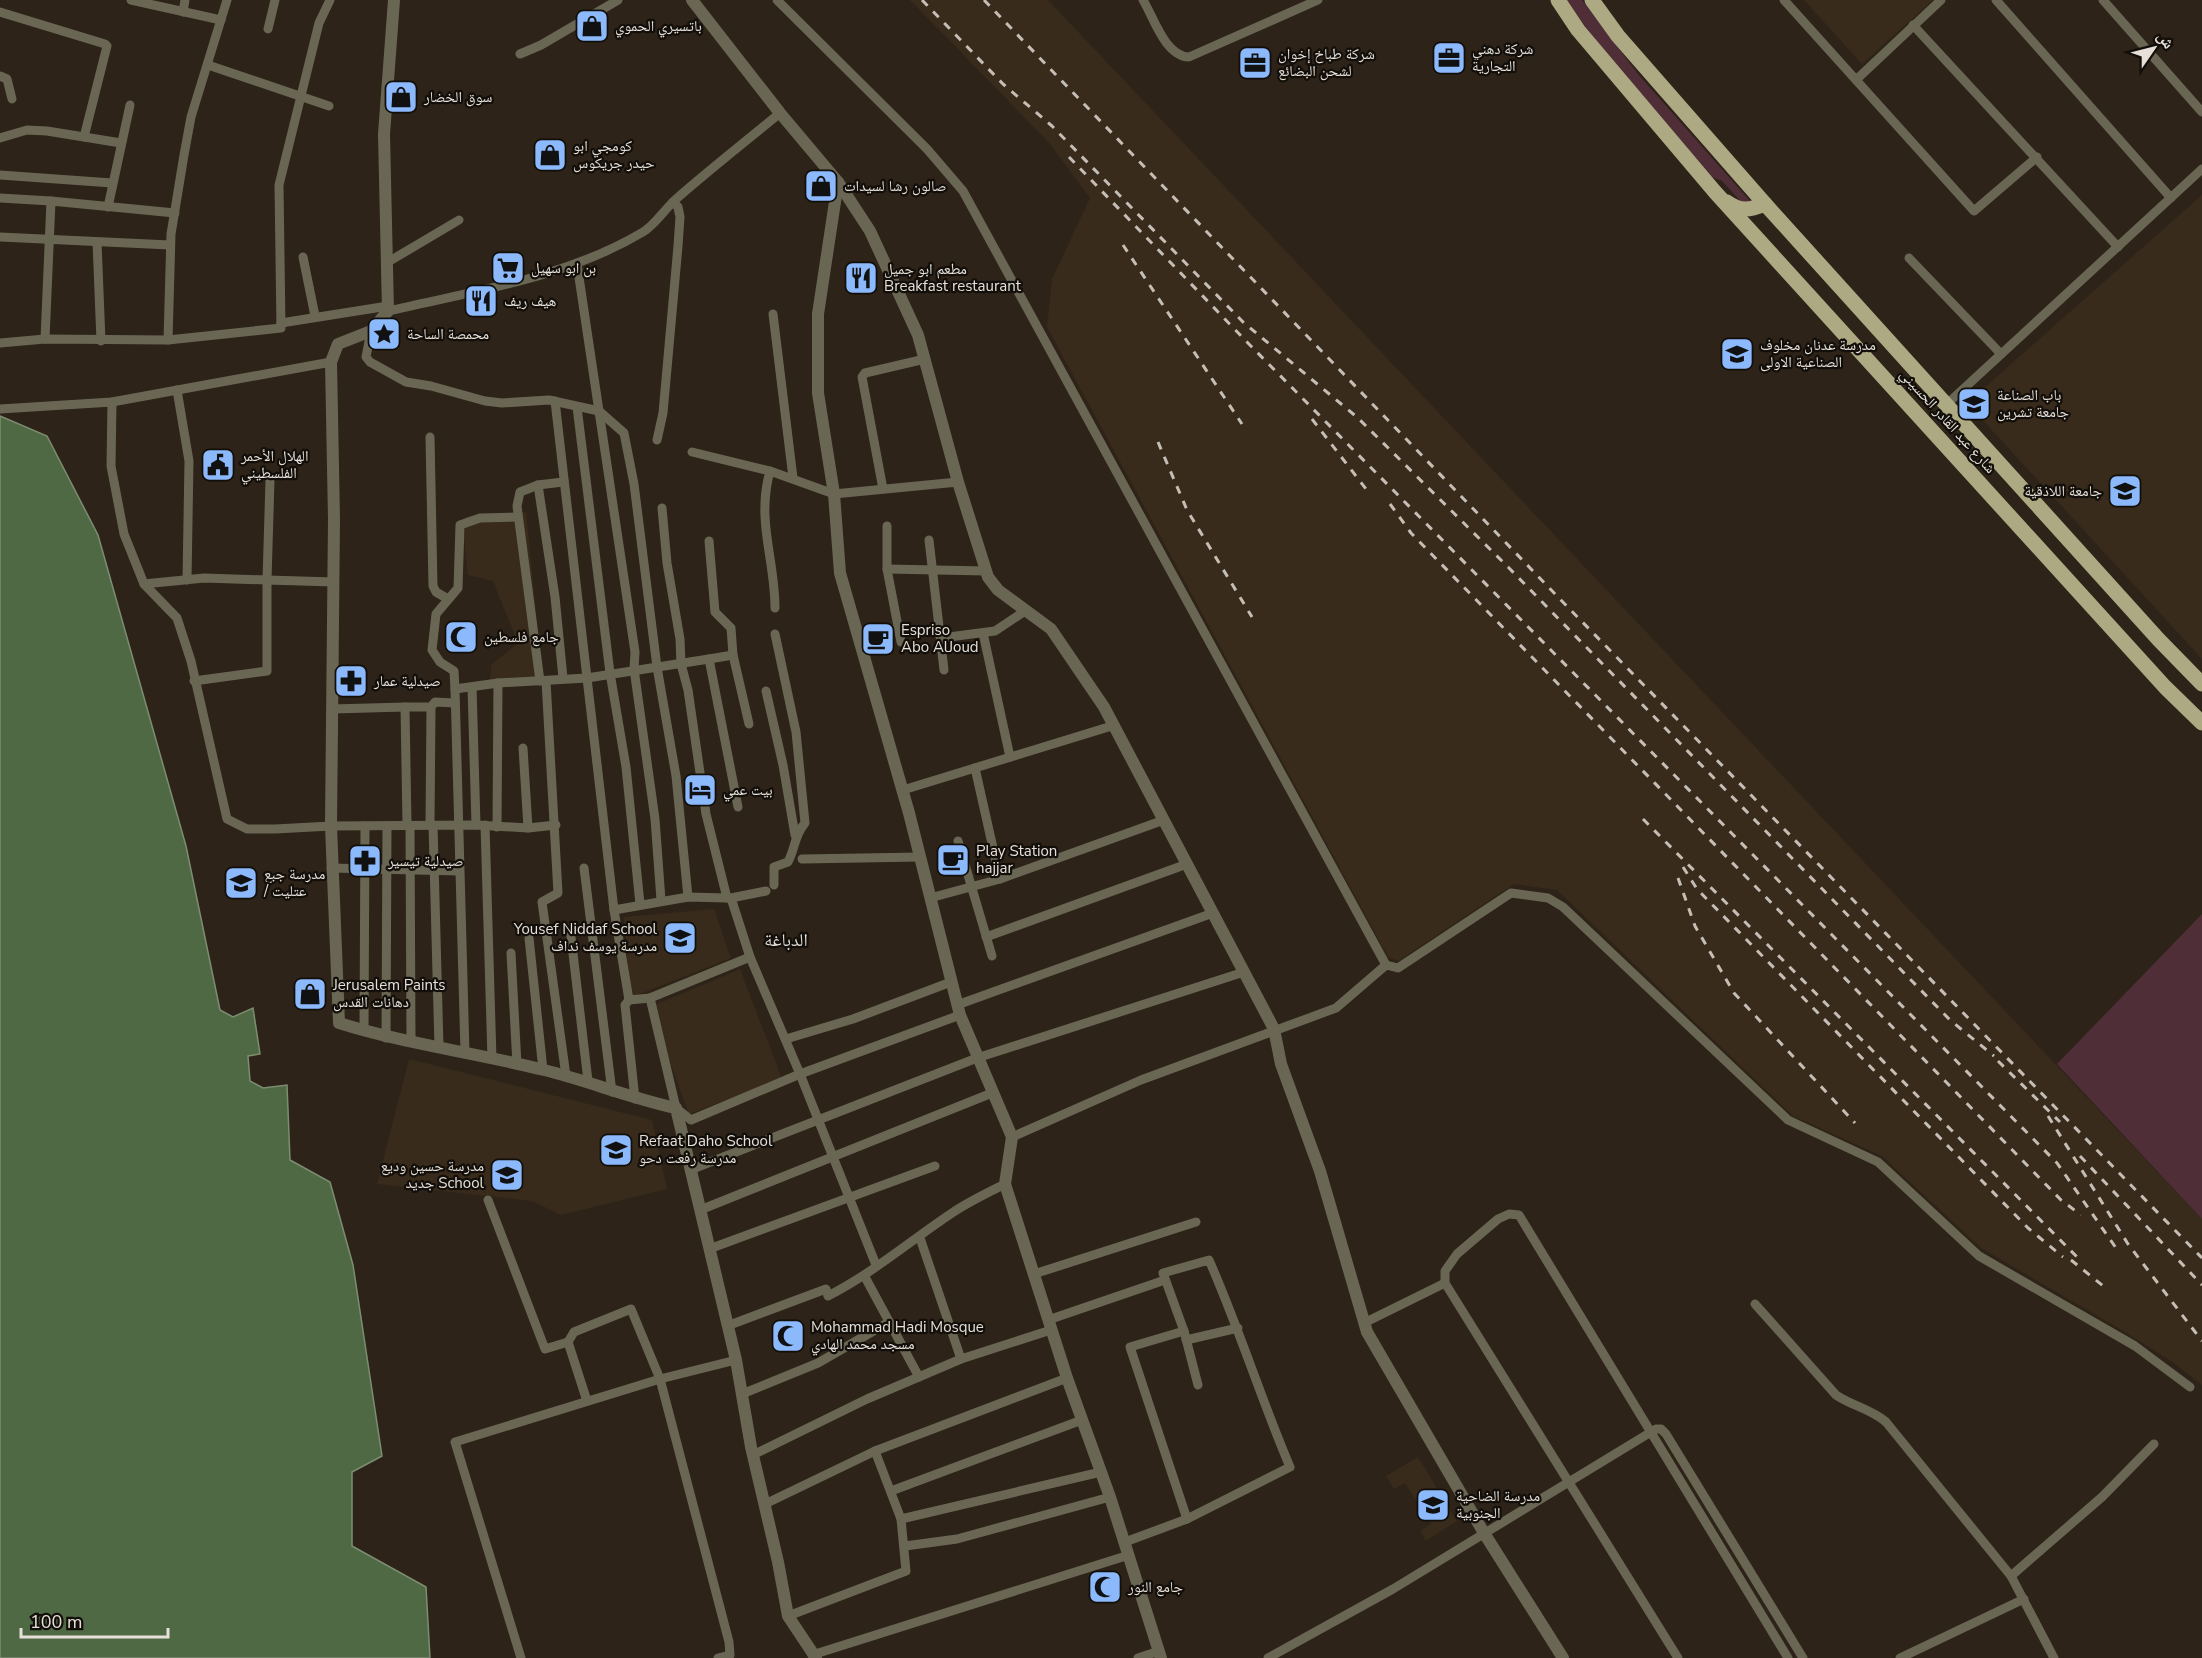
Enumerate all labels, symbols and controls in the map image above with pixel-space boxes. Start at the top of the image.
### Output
shop icon: باتسيري الحموي [574,8,610,44]
place label: باتسيري الحموي [615,16,702,38]
north arrow [2124,18,2184,78]
text: ش [2152,27,2179,53]
place label: شركة دهني التجارية [1472,39,1533,76]
office icon: شركة دهني التجارية [1431,40,1467,76]
place label: شركة طباخ إخوان لشحن البضائع [1278,44,1375,81]
office icon: شركة طباخ إخوان لشحن البضائع [1237,45,1273,81]
shop icon: سوق الخضار [383,79,419,115]
place label: سوق الخضار [423,87,493,107]
place label: كومجي ابو حيدر جريكوس [573,136,655,173]
shop icon: كومجي ابو حيدر جريكوس [532,137,568,173]
shop icon: صالون رشا لسيدات [803,168,839,204]
place label: صالون رشا لسيدات [844,176,947,196]
supermarket icon: بن ابو سهيل [490,250,526,286]
place label: بن ابو سهيل [531,258,596,278]
place label: مطعم ابو جميل Breakfast restaurant [884,259,1022,296]
restaurant icon: مطعم ابو جميل Breakfast restaurant [843,260,879,296]
restaurant icon: هيف ريف [463,283,499,319]
place label: هيف ريف [504,291,556,311]
place icon: محمصة الساحة [366,316,402,352]
place label: محمصة الساحة [407,324,489,344]
place label: مدرسة عدنان مخلوف الصناعية الاولى [1760,335,1876,372]
school or university icon: مدرسة عدنان مخلوف الصناعية الاولى [1719,336,1755,372]
street label: شارع عبد القادر الحسيني [1894,364,2000,479]
place label: باب الصناعة جامعة تشرين [1997,385,2070,422]
school or university icon: باب الصناعة جامعة تشرين [1956,386,1992,422]
place label: الهلال الأحمر الفلسطيني [240,446,309,485]
public building icon: الهلال الأحمر الفلسطيني [200,447,236,483]
school or university icon: جامعة اللاذقية [2107,473,2143,509]
place label: جامعة اللاذقية [2024,481,2102,501]
mosque icon: جامع فلسطين [443,619,479,655]
place label: Espriso Abo AlJoud [901,620,979,657]
cafe icon: Espriso Abo AlJoud [860,621,896,657]
place label: جامع فلسطين [484,627,559,647]
pharmacy icon: صيدلية عمار [333,663,369,699]
place label: صيدلية عمار [373,671,441,691]
hotel icon: بيت عمي [682,772,718,808]
place label: بيت عمي [723,780,773,802]
place label: Play Station hajjar [976,841,1057,878]
cafe icon: Play Station hajjar [935,842,971,878]
pharmacy icon: صيدلية تيسير [347,843,383,879]
place label: صيدلية تيسير [387,851,463,871]
place label: مدرسة جبع / عتليت [263,864,325,901]
school or university icon: مدرسة جبع / عتليت [223,865,259,901]
place label: Yousef Niddaf School مدرسة يوسف نداف [513,919,658,956]
school or university icon: Yousef Niddaf School مدرسة يوسف نداف [662,920,698,956]
district label: الدباغة [764,928,808,952]
place label: Jerusalem Paints دهانات القدس [332,975,445,1012]
shop icon: Jerusalem Paints دهانات القدس [292,976,328,1012]
place label: Refaat Daho School مدرسة رفعت دحو [639,1131,773,1168]
school or university icon: Refaat Daho School مدرسة رفعت دحو [598,1132,634,1168]
place label: مدرسة حسين وديع جديد School [381,1156,485,1193]
school or university icon: مدرسة حسين وديع جديد School [489,1157,525,1193]
place label: Mohammad Hadi Mosque مسجد محمد الهادي [811,1317,984,1356]
mosque icon: Mohammad Hadi Mosque مسجد محمد الهادي [770,1318,806,1354]
place label: مدرسة الضاحية الجنوبية [1456,1486,1540,1523]
school or university icon: مدرسة الضاحية الجنوبية [1415,1487,1451,1523]
mosque icon: جامع النور [1087,1569,1123,1605]
place label: جامع النور [1127,1577,1184,1597]
scale bar [21,1601,168,1639]
text: 100 m [30,1610,82,1634]

